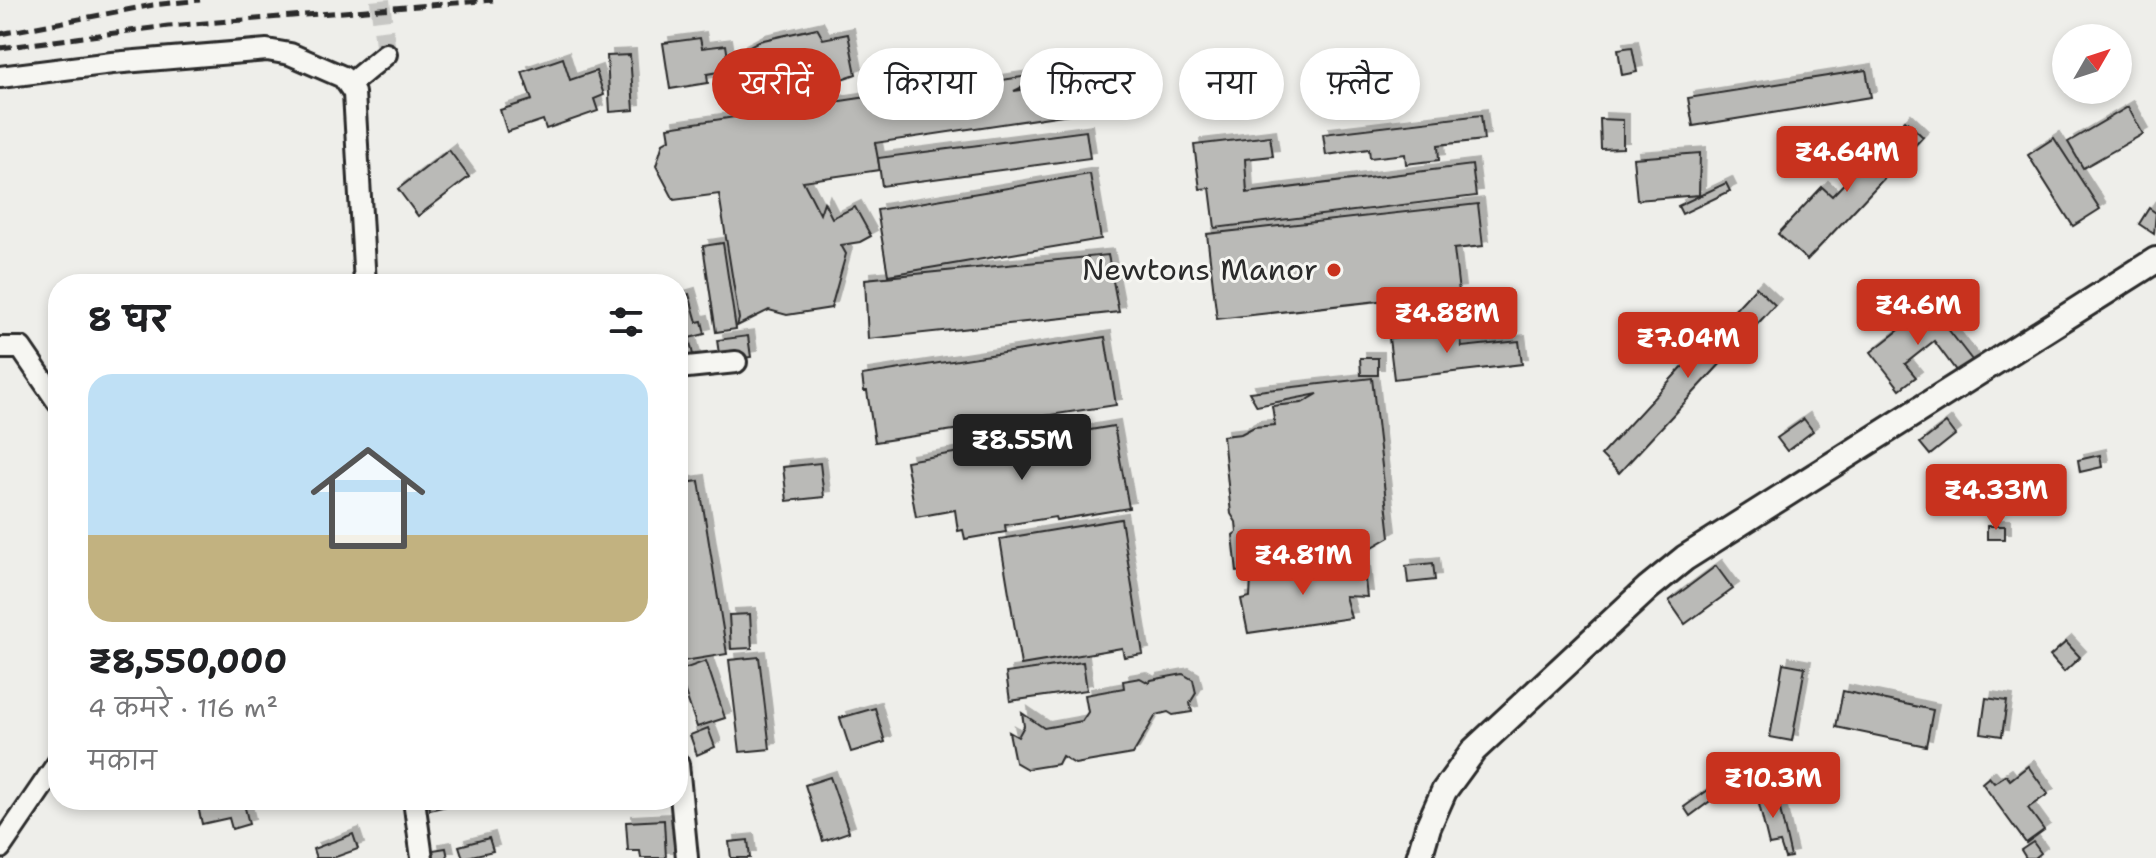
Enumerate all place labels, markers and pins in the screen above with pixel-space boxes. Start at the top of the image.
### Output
pin: ₹4.64M [1782,126,1912,194]
place label: Newtons Manor [1082,249,1318,290]
marker: Newtons Manor [1325,261,1343,279]
pin: ₹4.6M [1862,279,1974,347]
pin: ₹4.88M [1382,287,1512,355]
pin: ₹7.04M [1623,312,1753,380]
pin: ₹8.55M [957,414,1087,482]
pin: ₹4.33M [1931,464,2061,532]
pin: ₹4.81M [1238,529,1368,597]
pin: ₹10.3M [1708,752,1838,820]

